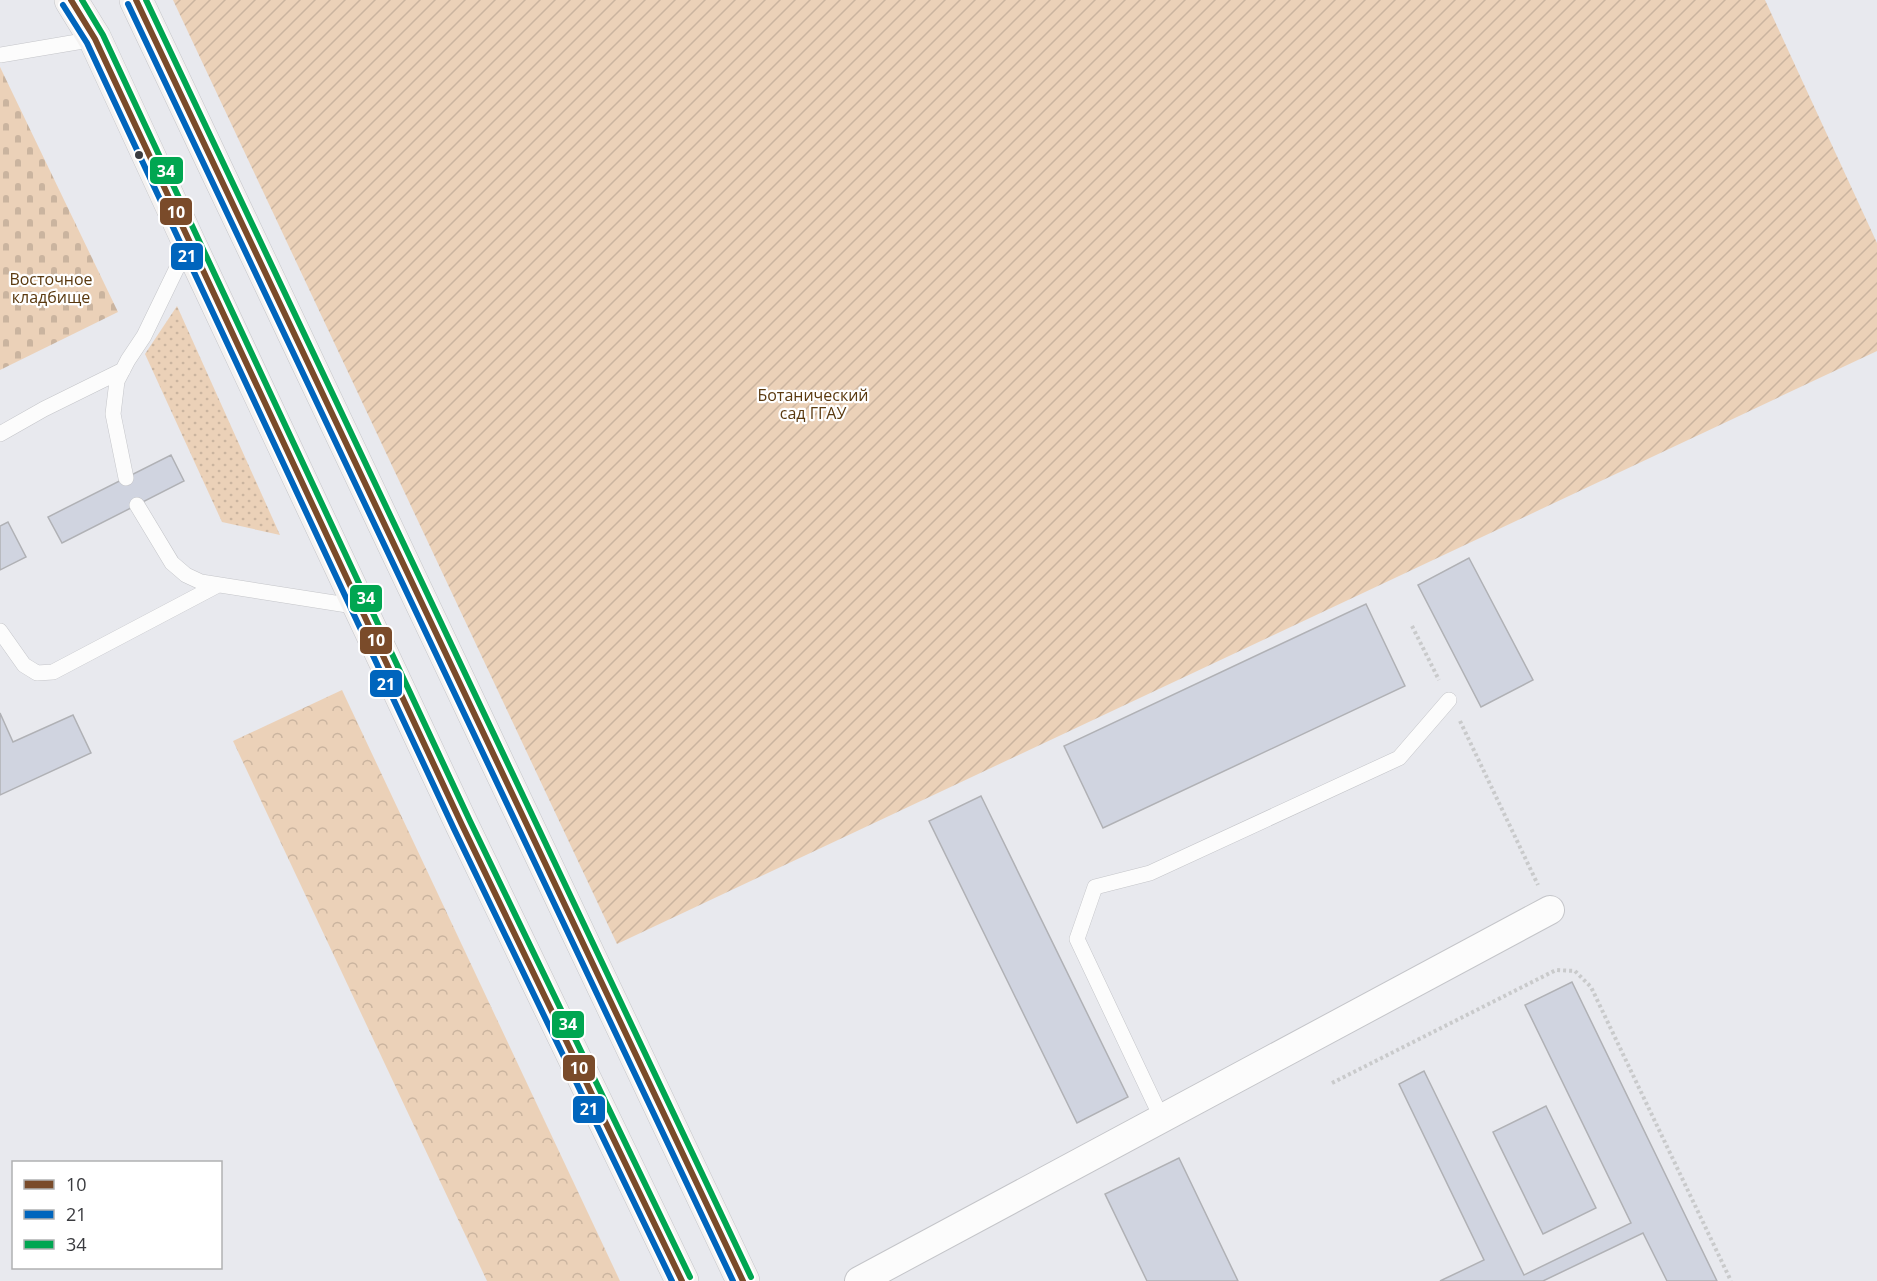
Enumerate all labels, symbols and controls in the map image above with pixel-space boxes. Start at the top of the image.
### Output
unlabelled marker [133,149,145,161]
line badge: 34 [149,156,184,185]
text: 34 [157,160,175,182]
line badge: 10 [159,197,193,226]
text: 10 [167,201,185,223]
line badge: 21 [170,242,204,271]
text: 21 [178,245,196,267]
park label: Восточное кладбище [9,268,93,308]
park label: Ботанический сад ГГАУ [757,384,869,424]
line badge: 34 [349,584,383,613]
text: 34 [357,587,375,609]
line badge: 10 [359,626,393,655]
text: 10 [367,629,385,651]
line badge: 21 [369,669,403,698]
text: 21 [377,673,395,695]
line badge: 34 [551,1010,585,1039]
text: 34 [559,1013,577,1035]
line badge: 10 [562,1054,596,1082]
text: 10 [570,1057,588,1079]
line badge: 21 [572,1095,606,1124]
text: 21 [580,1098,598,1120]
legend [12,1161,222,1269]
text: 10 [66,1172,87,1196]
text: 21 [66,1202,87,1226]
text: 34 [66,1232,87,1256]

